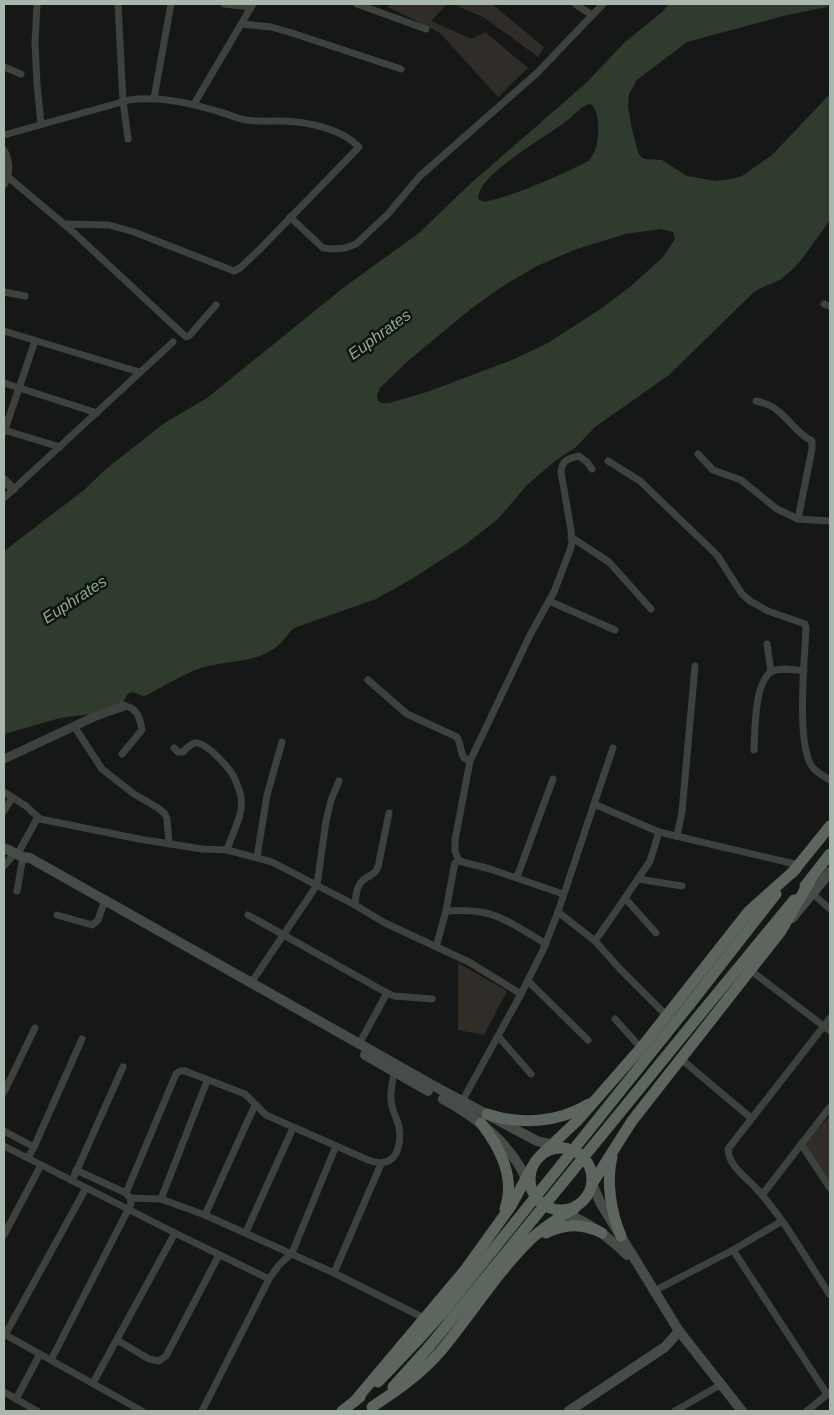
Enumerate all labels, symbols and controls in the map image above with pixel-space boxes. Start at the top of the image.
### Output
water label: Euphrates [345,306,414,363]
water label: Euphrates [39,572,109,626]

